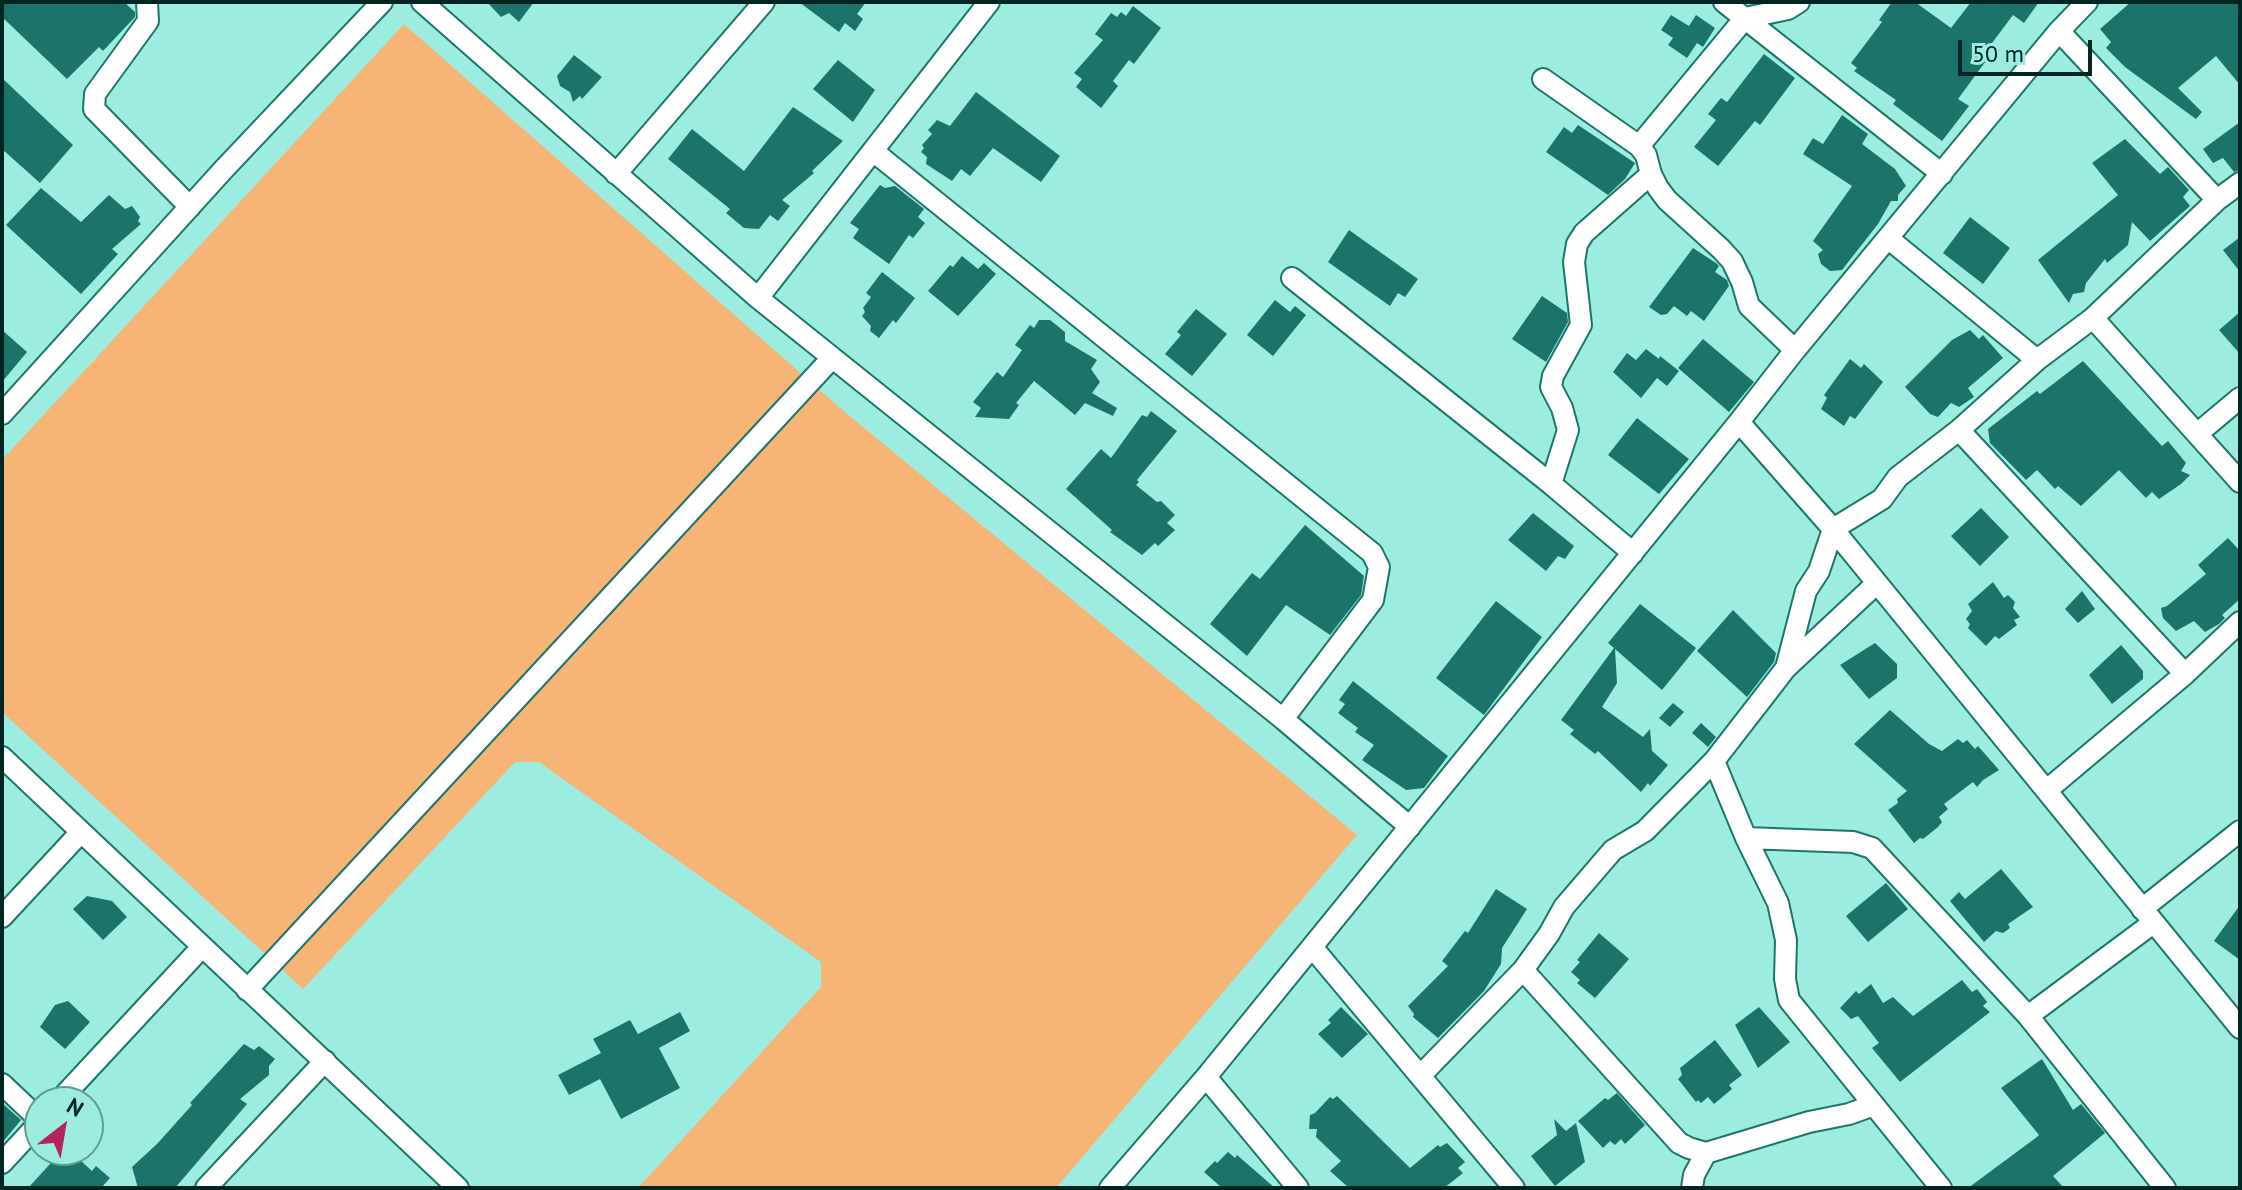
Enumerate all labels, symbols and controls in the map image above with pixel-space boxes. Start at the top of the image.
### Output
scale bar [1962,24,2096,74]
text: 50 m [1972,38,2024,69]
north arrow [24,1086,104,1166]
text: N [62,1091,89,1123]

